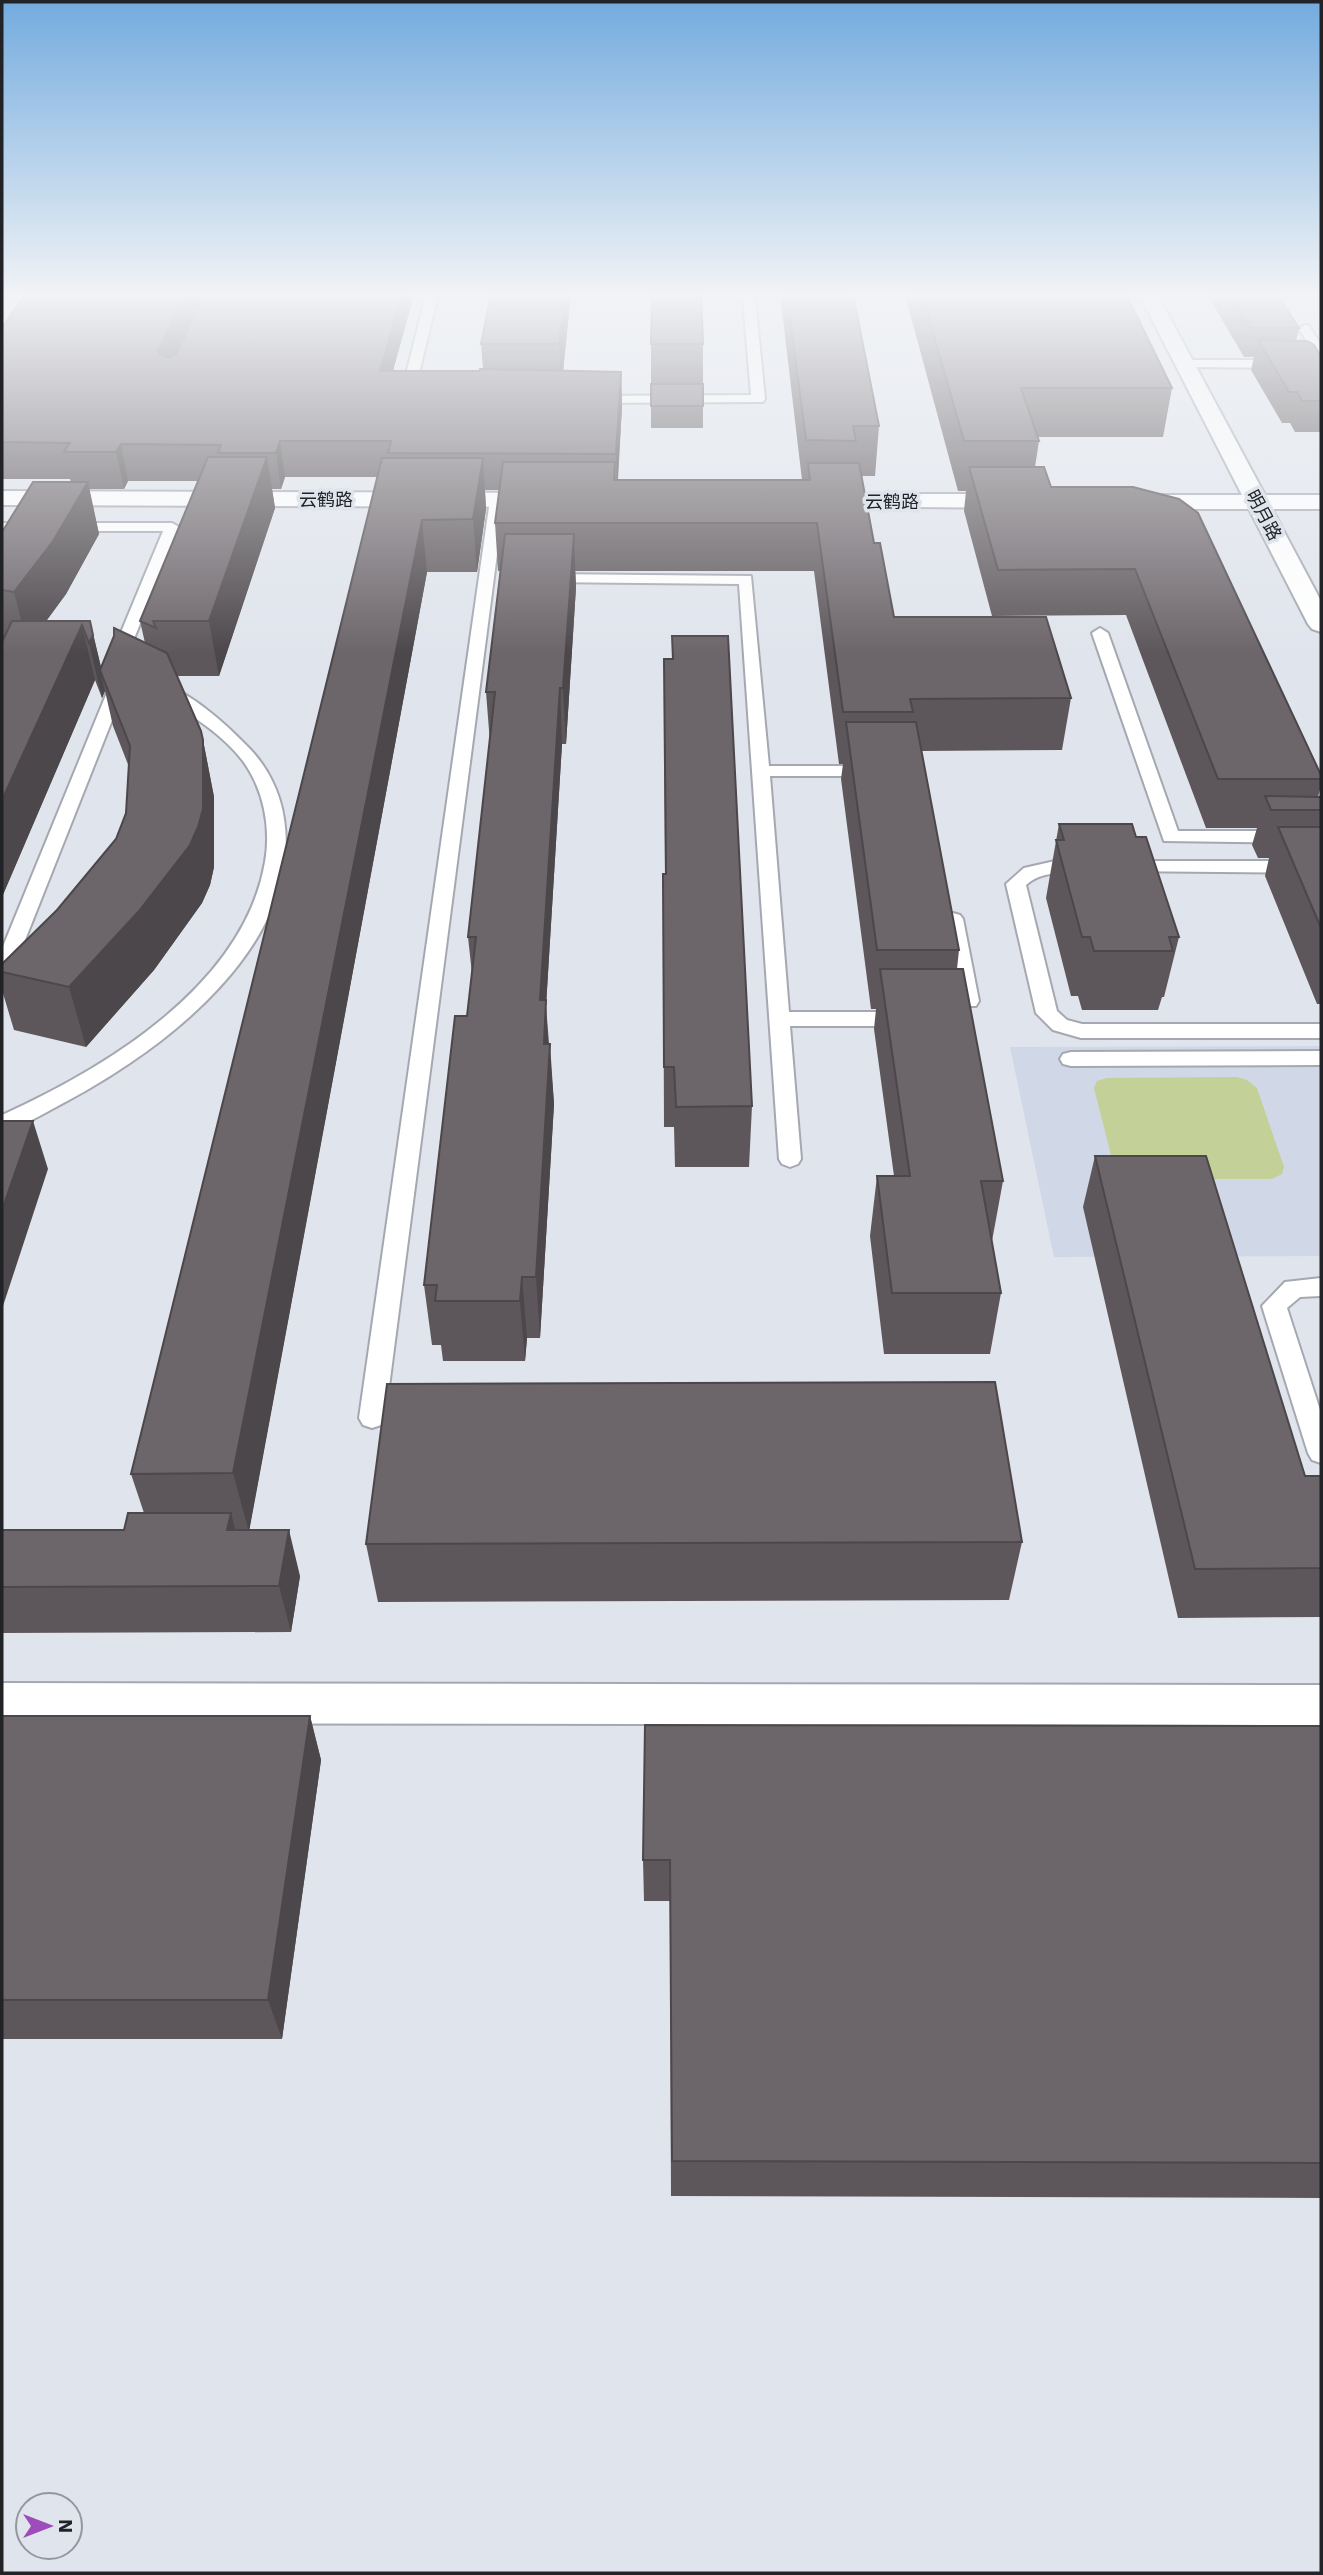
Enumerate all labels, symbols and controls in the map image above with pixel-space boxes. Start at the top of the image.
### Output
street label: 明月路 [1242,486,1286,544]
street label: 云鹤路 [299,489,353,510]
street label: 云鹤路 [865,491,919,512]
north arrow [14,2491,84,2561]
text: N [54,2519,77,2533]

